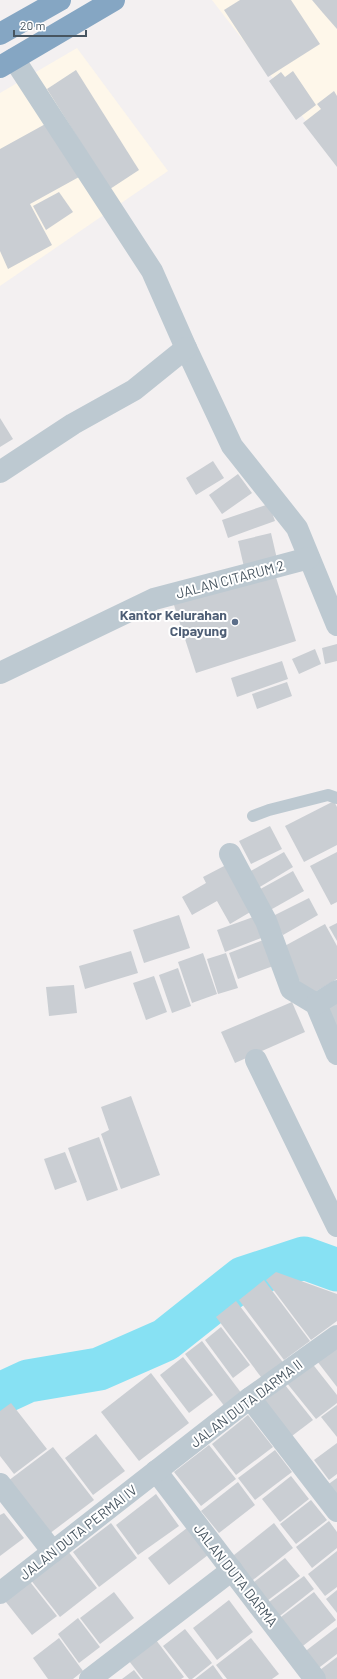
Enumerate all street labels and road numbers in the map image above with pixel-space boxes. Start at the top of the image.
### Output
street label: JALAN CITARUM 2 [174,556,286,602]
street label: JALAN DUTA DARMA II [187,1355,305,1451]
street label: JALAN DUTA PERMAI IV [16,1481,140,1583]
street label: JALAN DUTA DARMA [191,1520,282,1630]

